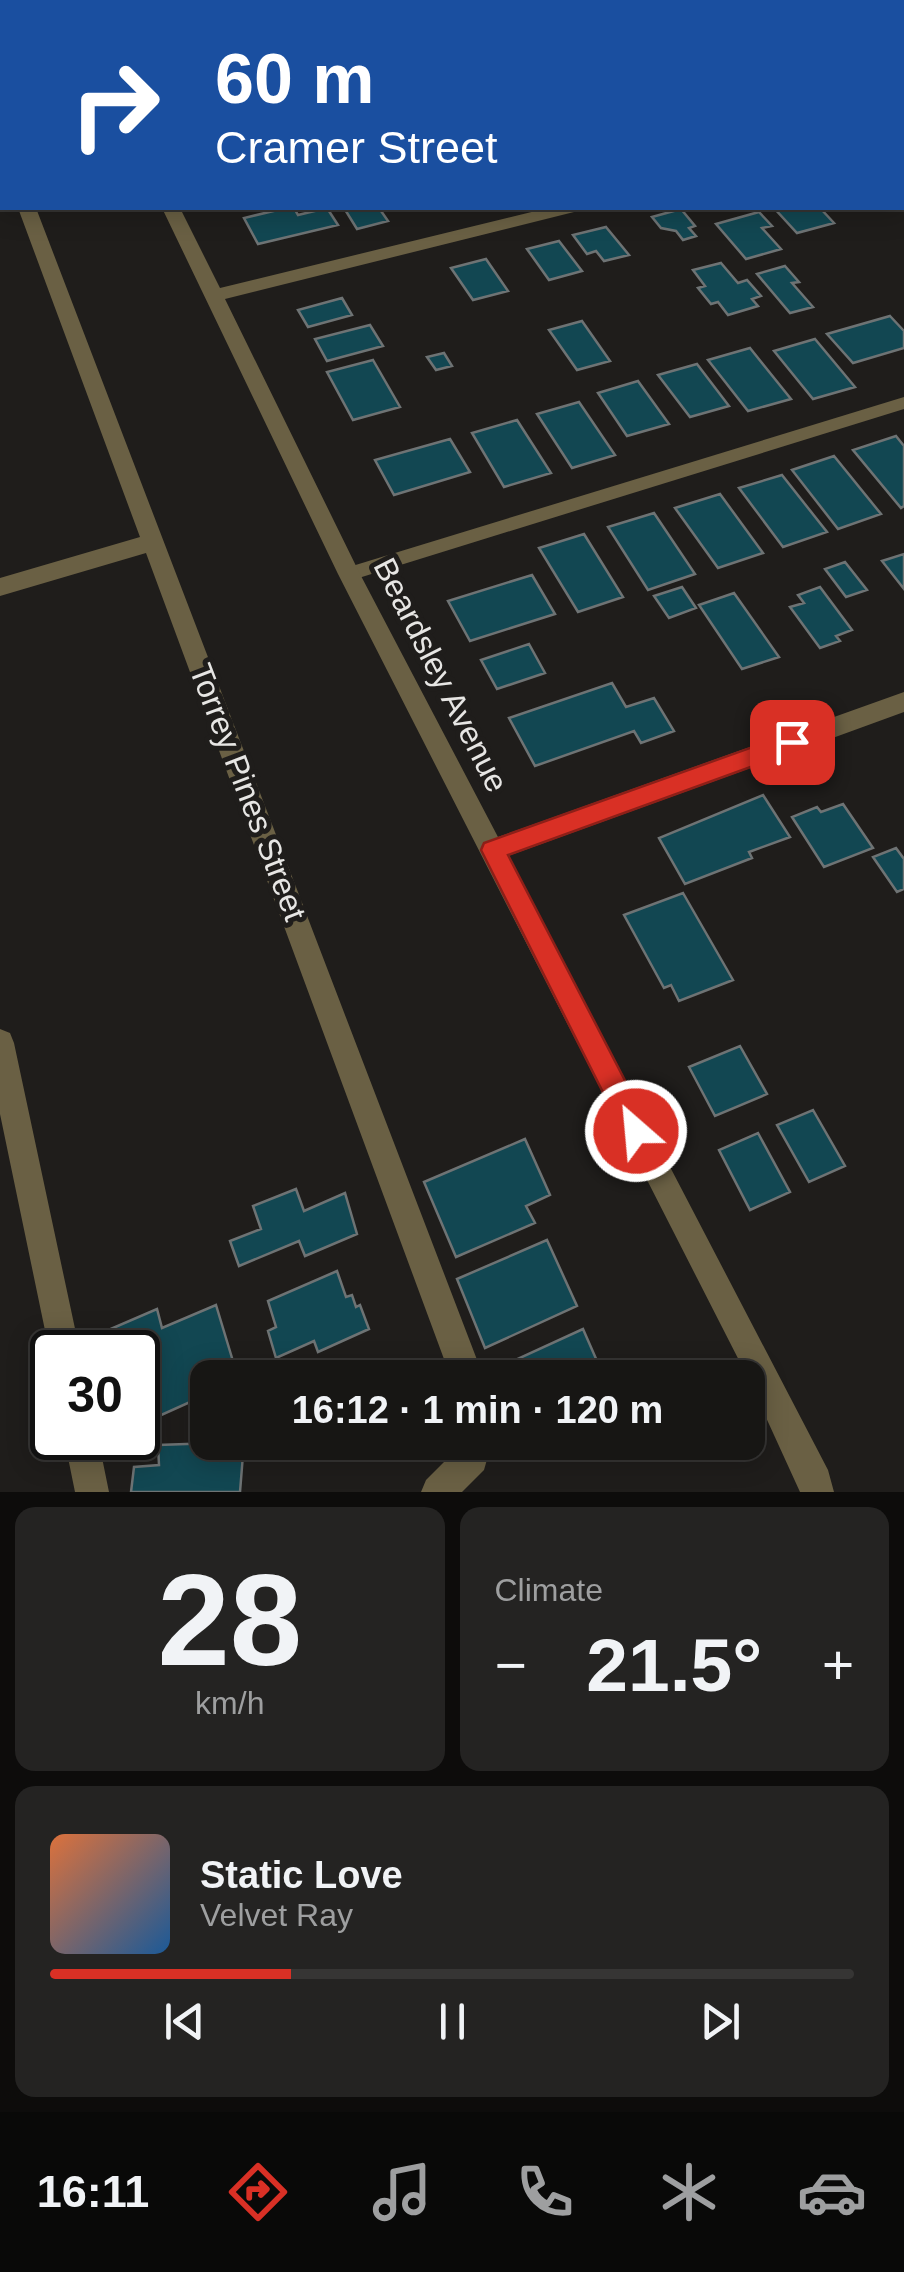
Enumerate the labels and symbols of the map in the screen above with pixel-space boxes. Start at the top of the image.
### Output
street label: Beardsley Avenue [367,552,515,798]
street label: Torrey Pines Street [182,659,314,926]
pin [750,700,835,785]
position arrow [584,1079,688,1183]
speed limit sign: 30 [30,1330,160,1460]

